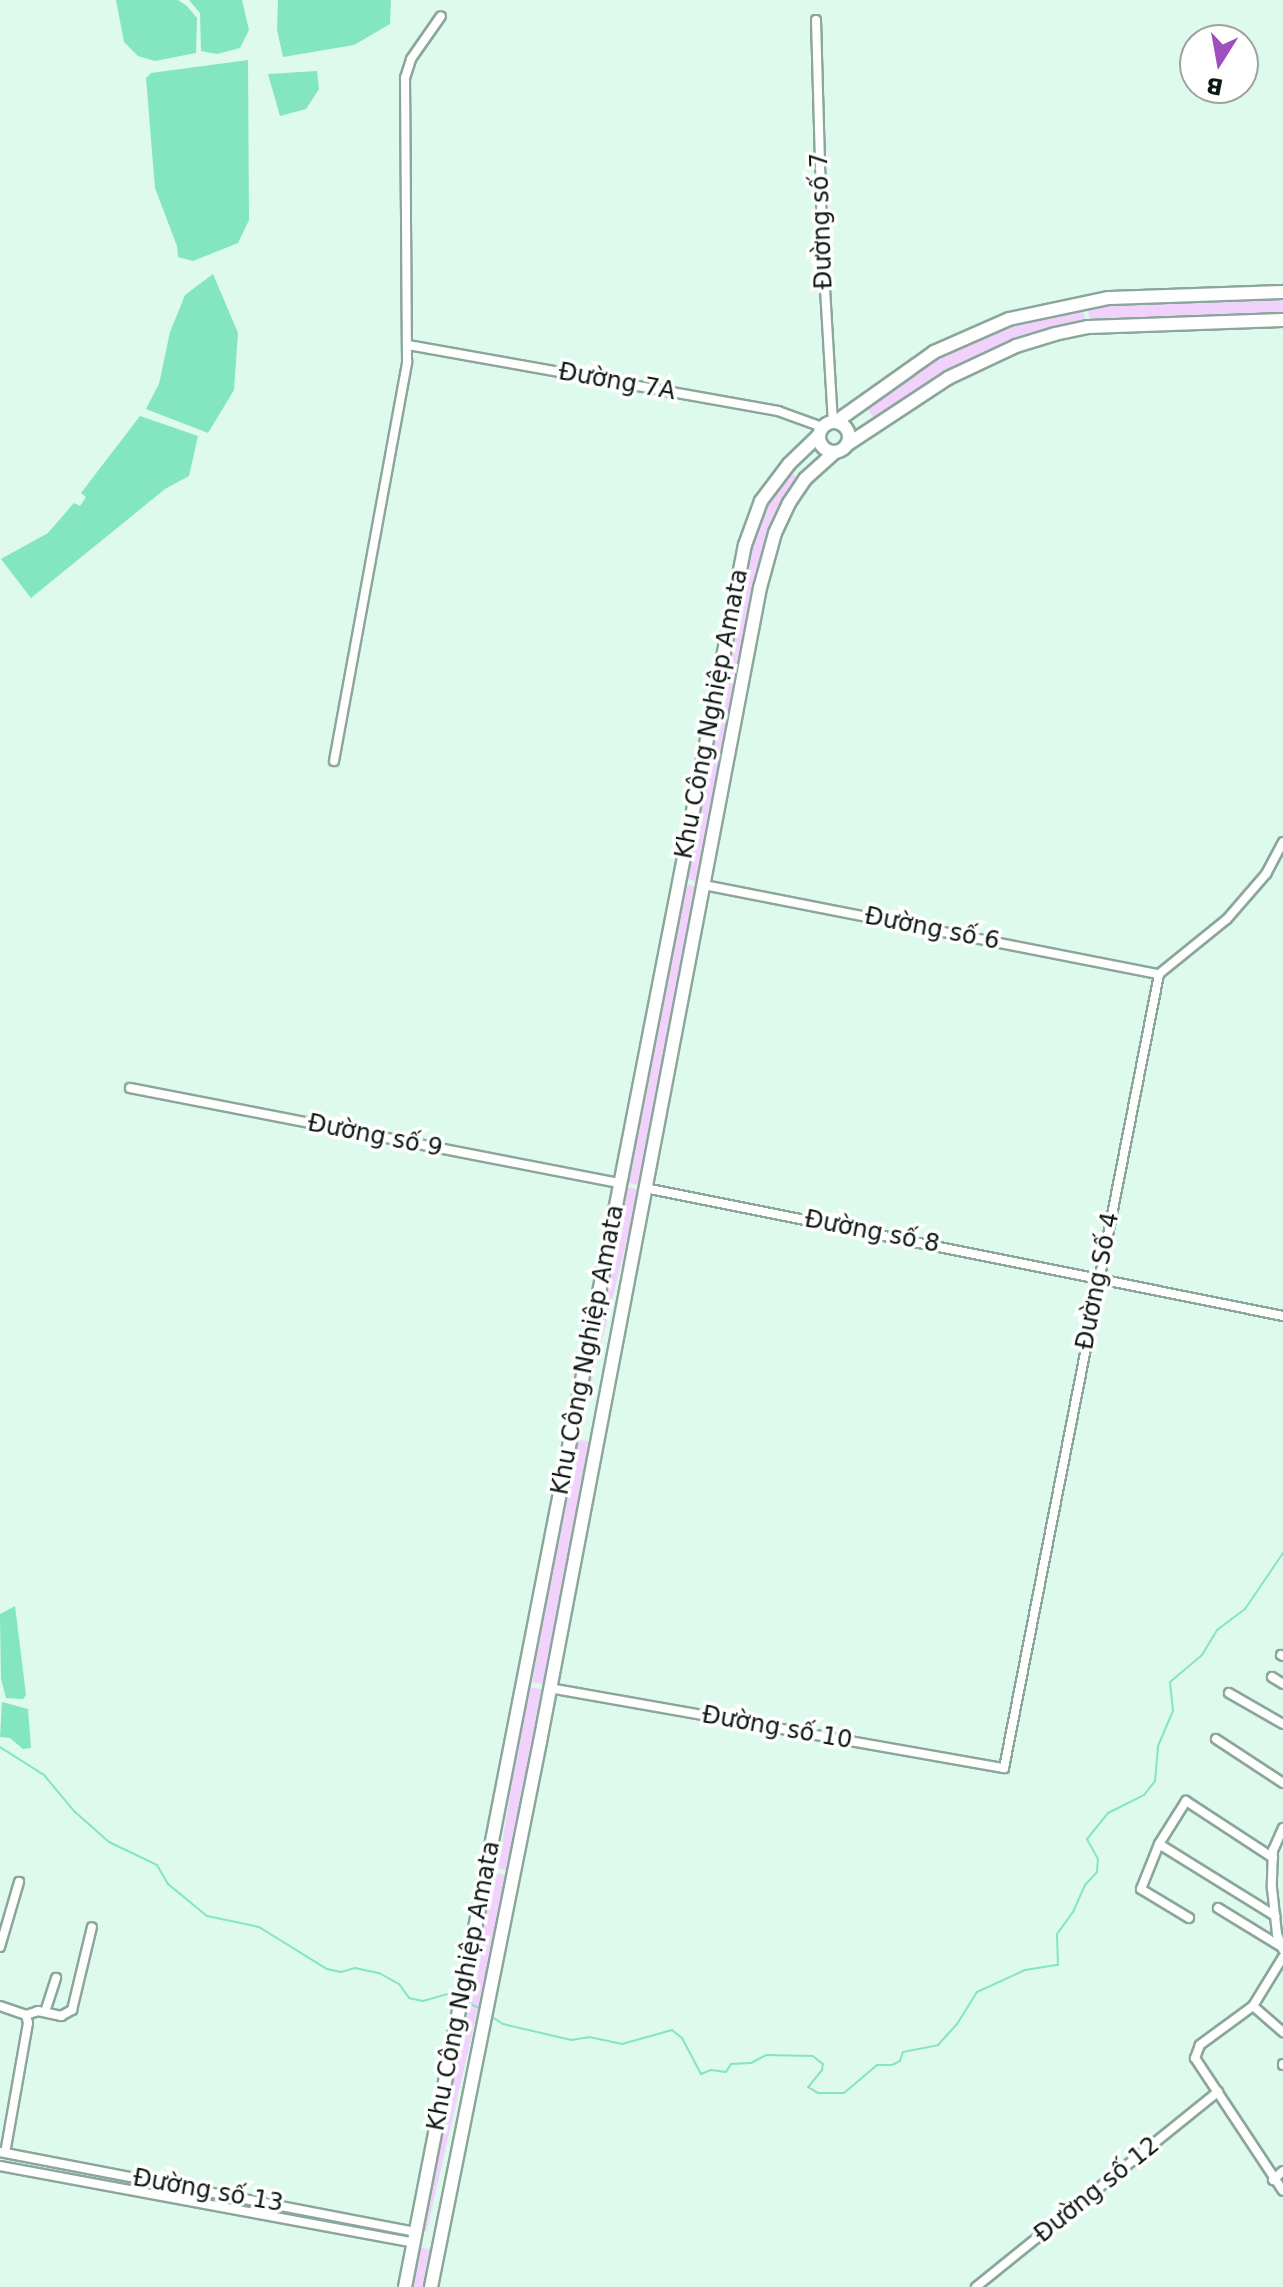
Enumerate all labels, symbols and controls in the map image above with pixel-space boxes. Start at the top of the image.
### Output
north arrow [1179,24,1259,104]
text: B [1204,72,1225,100]
street label: Đường số 7 [805,152,839,290]
street label: Đường 7A [556,358,678,406]
street label: Khu Công Nghiệp Amata [670,567,754,861]
street label: Đường số 6 [862,902,1002,956]
street label: Đường số 9 [305,1109,445,1163]
street label: Khu Công Nghiệp Amata [546,1203,630,1497]
street label: Đường số 8 [802,1205,942,1259]
street label: Đường Số 4 [1071,1210,1125,1352]
street label: Đường số 10 [700,1701,854,1755]
street label: Khu Công Nghiệp Amata [422,1839,506,2133]
street label: Đường số 12 [1029,2131,1165,2249]
street label: Đường số 13 [131,2164,285,2218]

